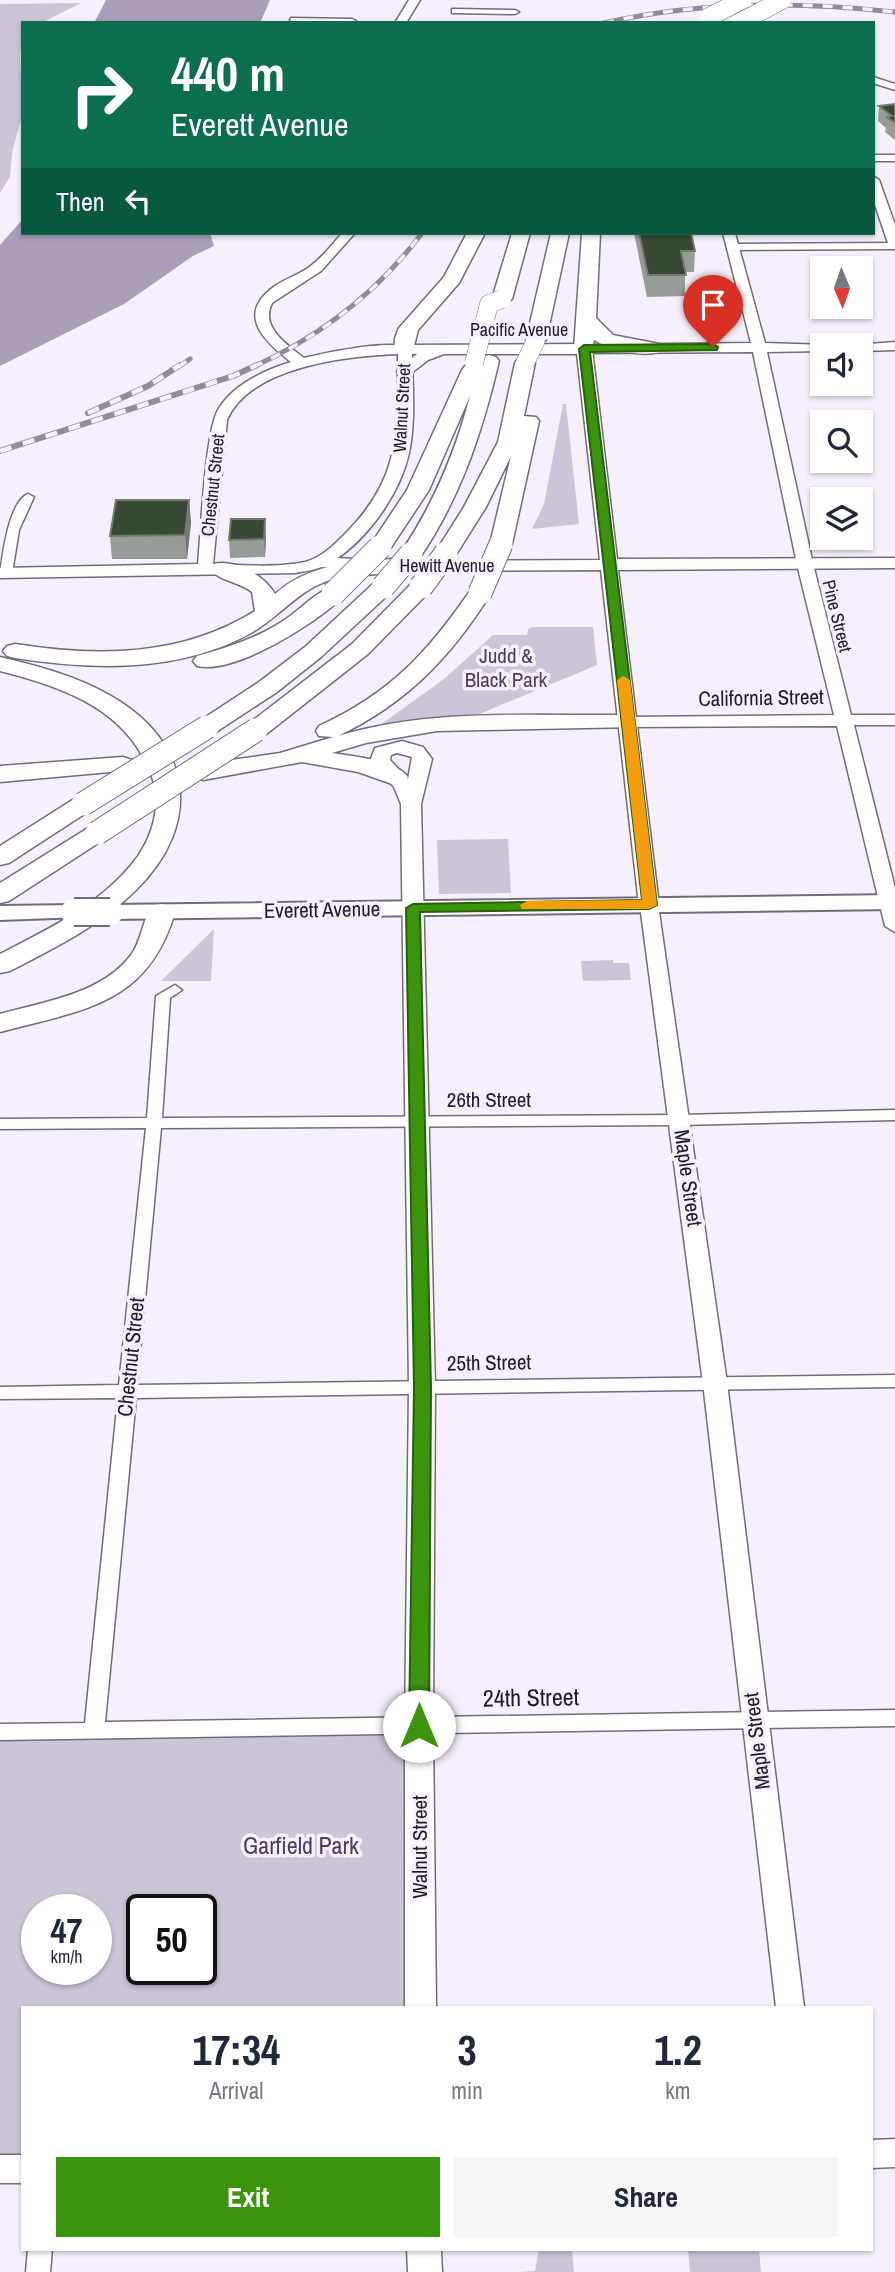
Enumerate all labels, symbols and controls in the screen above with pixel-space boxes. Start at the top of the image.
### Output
text: 440 m [171,40,285,106]
icon: right [56,49,147,140]
text: Everett Avenue [171,103,349,146]
icon: left [119,182,157,220]
text: Then [56,184,105,219]
north arrow [810,256,873,318]
map controls [810,256,873,550]
pin [683,275,743,347]
icon: arrive [694,286,732,324]
street label: Pacific Avenue [470,317,568,342]
button: sound [810,333,873,396]
street label: Walnut Street [387,363,416,453]
button: search [810,410,873,473]
street label: Chestnut Street [195,433,230,537]
button: layers [810,487,873,550]
street label: Hewitt Avenue [400,553,494,578]
street label: Pine Street [816,577,859,655]
park label: Judd & Black Park [465,641,548,694]
street label: California Street [698,682,824,713]
street label: Everett Avenue [263,894,380,925]
street label: 26th Street [447,1085,531,1114]
street label: Maple Street [667,1128,710,1228]
street label: Chestnut Street [110,1296,151,1418]
street label: 25th Street [447,1347,532,1378]
street label: 24th Street [483,1680,580,1714]
position arrow [382,1689,456,1763]
street label: Maple Street [736,1691,777,1791]
street label: Walnut Street [405,1795,434,1899]
park label: Garfield Park [243,1829,359,1861]
speed limit sign: 50 [126,1894,217,1985]
text: 47 [51,1907,82,1954]
text: km/h [51,1944,83,1969]
text: 17:34 [192,2022,280,2078]
text: 3 [458,2022,477,2078]
text: 1.2 [654,2022,702,2078]
text: Arrival [209,2075,263,2106]
text: min [451,2075,483,2106]
text: km [665,2075,690,2106]
button: Exit [56,2157,440,2237]
button: Share [454,2157,838,2237]

